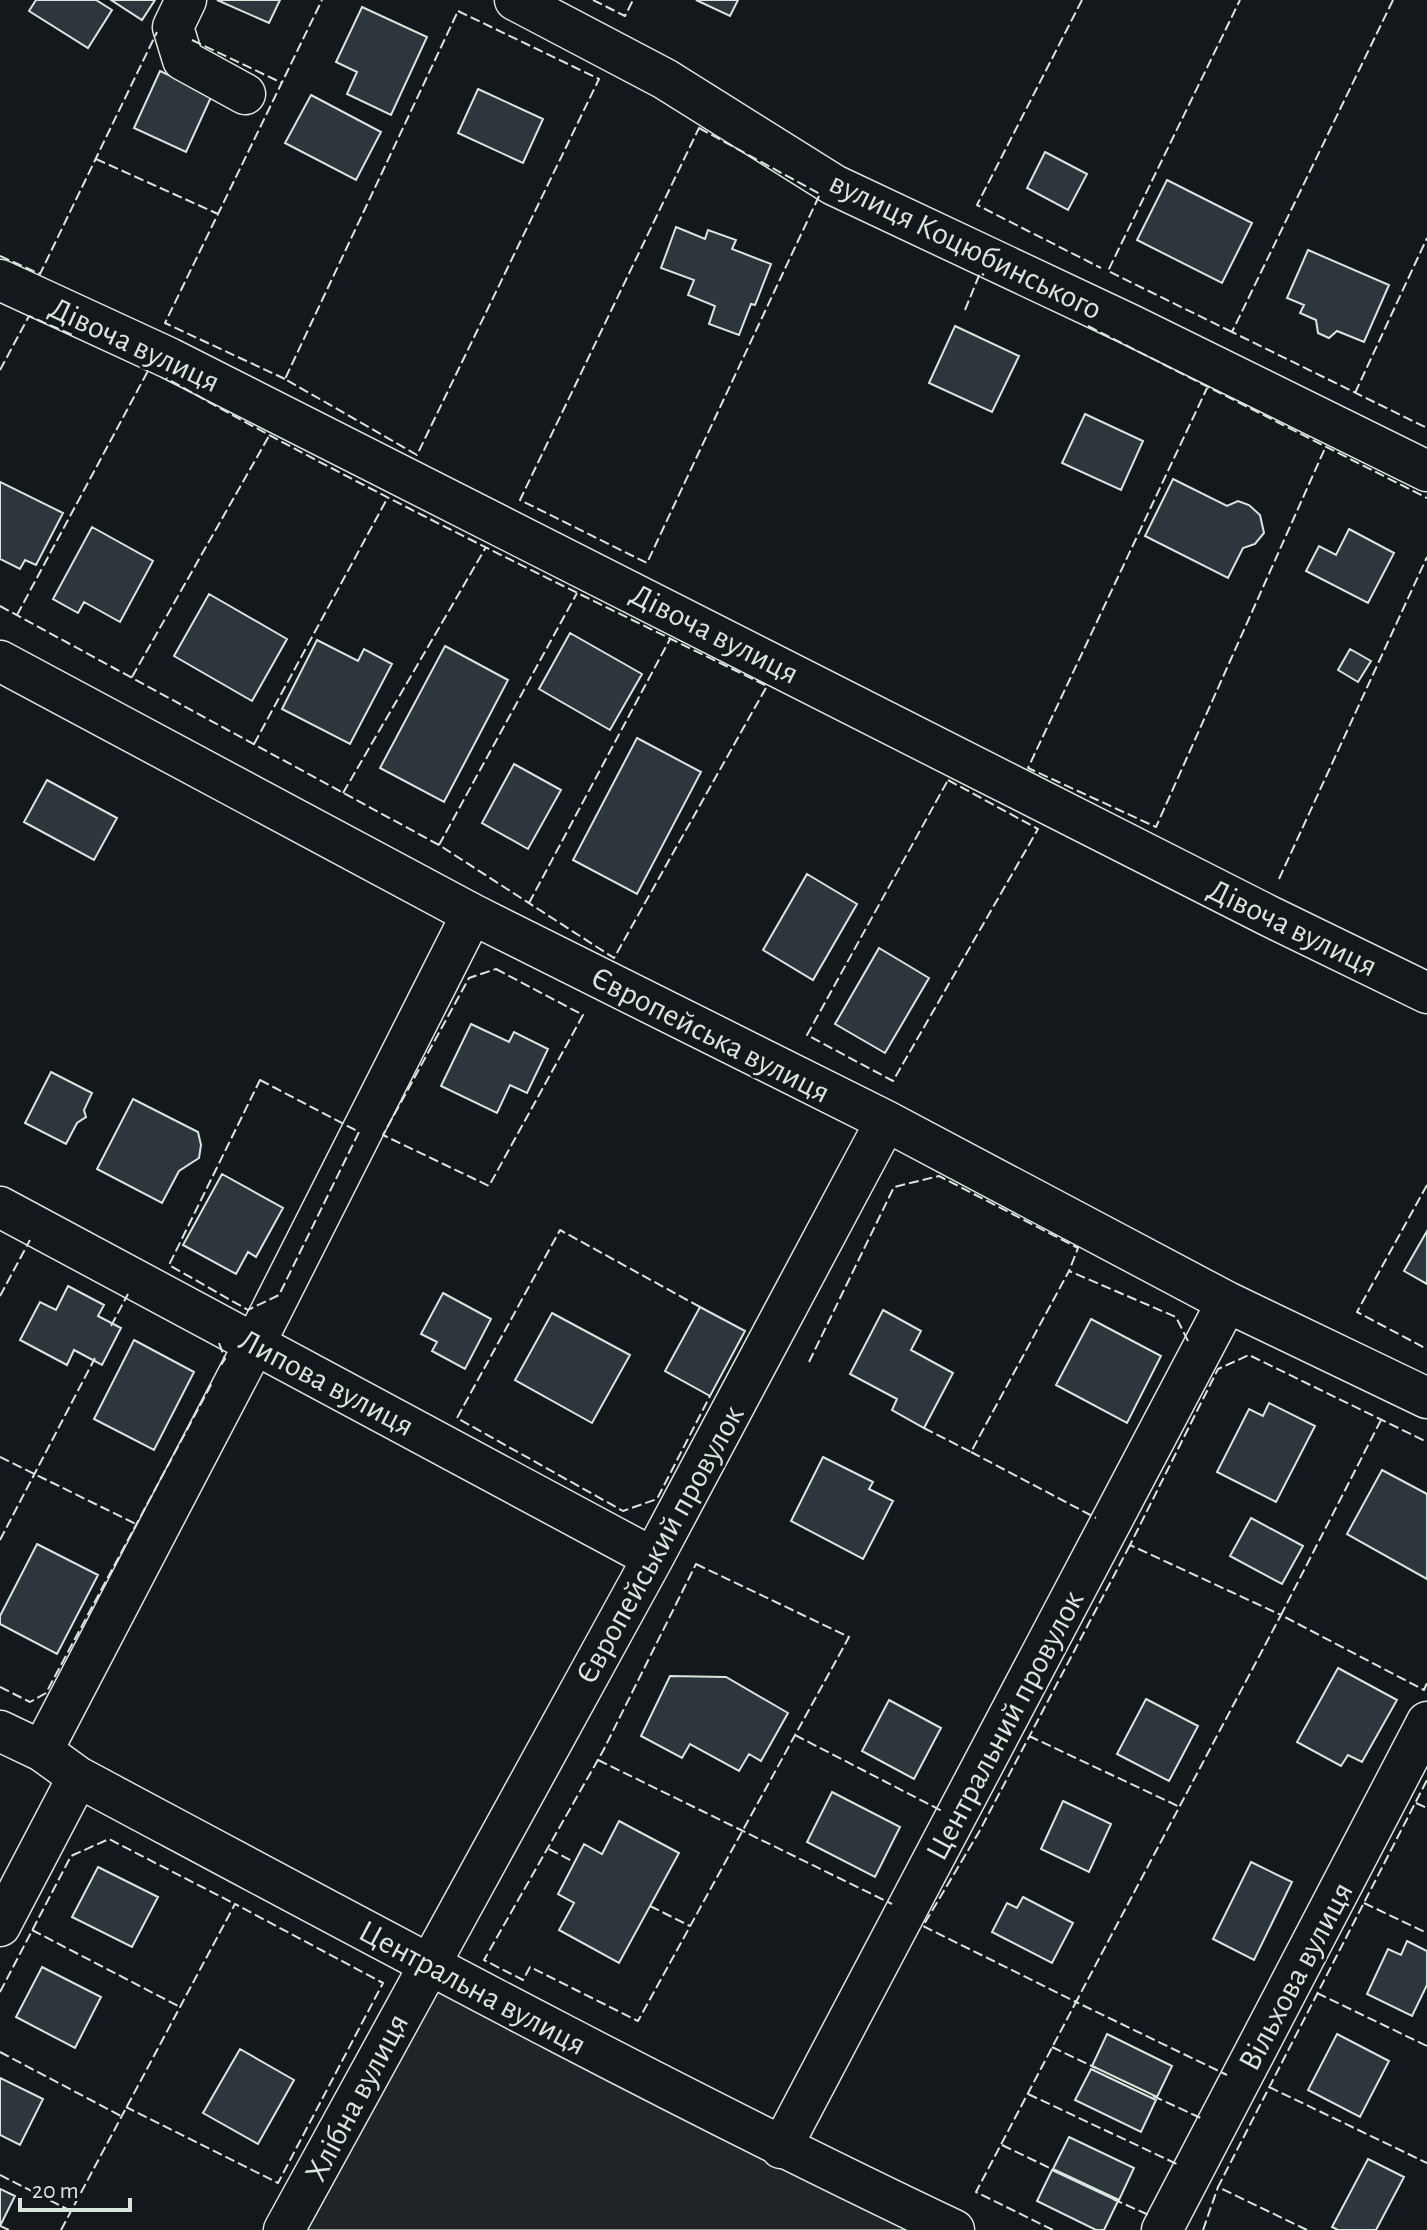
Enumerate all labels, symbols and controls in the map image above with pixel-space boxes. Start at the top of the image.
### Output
street label: вулиця Коцюбинського [824,166,1107,326]
street label: Дівоча вулиця [44,292,225,398]
street label: Дівоча вулиця [625,578,804,690]
street label: Дівоча вулиця [1203,873,1382,983]
street label: Європейська вулиця [586,961,835,1109]
street label: Липова вулиця [234,1323,419,1442]
street label: Європейський провулок [570,1400,750,1689]
street label: Центральний провулок [920,1585,1090,1866]
street label: Вільхова вулиця [1233,1877,1359,2076]
street label: Центральна вулиця [354,1915,591,2061]
street label: Хлібна вулиця [299,2008,414,2186]
scale bar [20,2162,130,2212]
text: 20 m [32,2179,79,2203]

